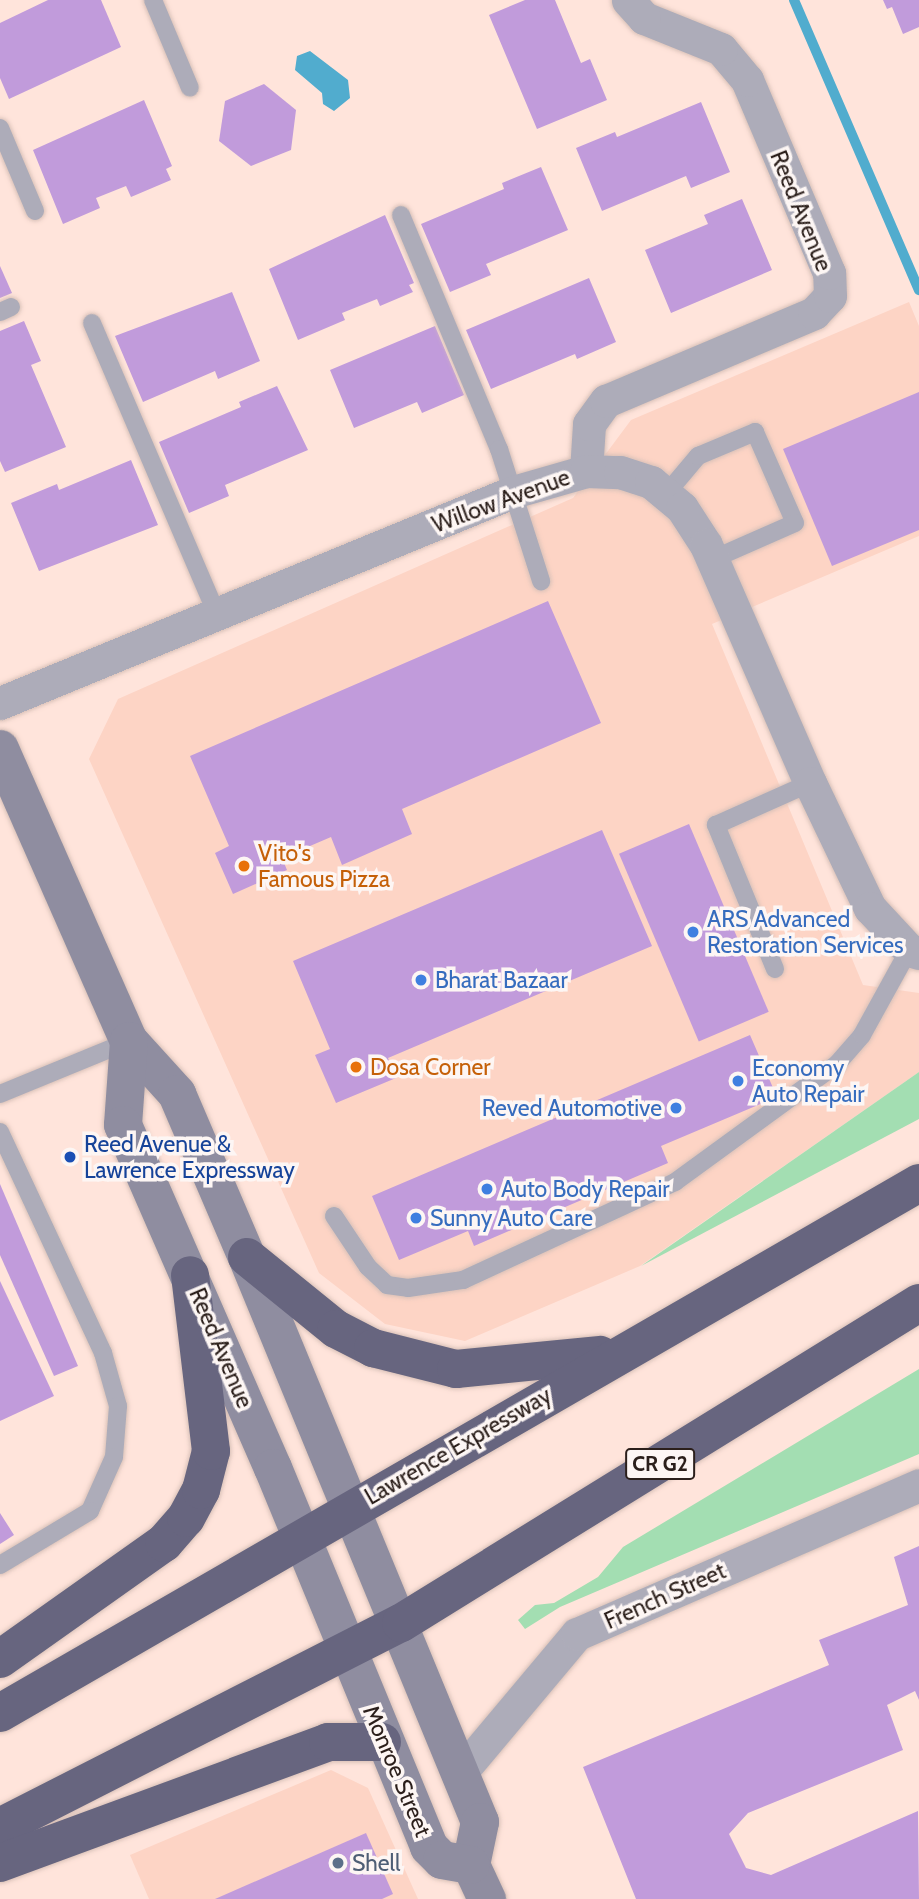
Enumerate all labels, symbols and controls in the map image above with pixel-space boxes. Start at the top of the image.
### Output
street label: Reed Avenue [764,147,838,275]
street label: Willow Avenue [428,463,574,539]
place label: Vito's Famous Pizza [258,839,390,893]
marker: Vito's Famous Pizza [236,858,252,874]
place label: ARS Advanced Restoration Services [707,905,904,959]
marker: ARS Advanced Restoration Services [685,924,701,940]
place label: Bharat Bazaar [435,966,568,994]
marker: Bharat Bazaar [413,972,429,988]
place label: Dosa Corner [370,1053,491,1081]
place label: Economy Auto Repair [752,1054,865,1108]
marker: Dosa Corner [348,1059,364,1075]
marker: Economy Auto Repair [730,1073,746,1089]
place label: Reved Automotive [482,1094,662,1122]
marker: Reved Automotive [668,1100,684,1116]
place label: Reed Avenue & Lawrence Expressway [84,1130,295,1184]
marker: Reed Avenue & Lawrence Expressway [62,1149,78,1165]
place label: Auto Body Repair [501,1175,670,1203]
marker: Auto Body Repair [479,1181,495,1197]
place label: Sunny Auto Care [430,1204,593,1232]
marker: Sunny Auto Care [408,1210,424,1226]
street label: Reed Avenue [183,1284,259,1412]
street label: Lawrence Expressway [360,1381,556,1511]
road number: CR G2 [625,1446,695,1482]
street label: French Street [600,1557,730,1635]
street label: Monroe Street [357,1701,437,1841]
place label: Shell [352,1849,400,1877]
marker: Shell [330,1855,346,1871]

